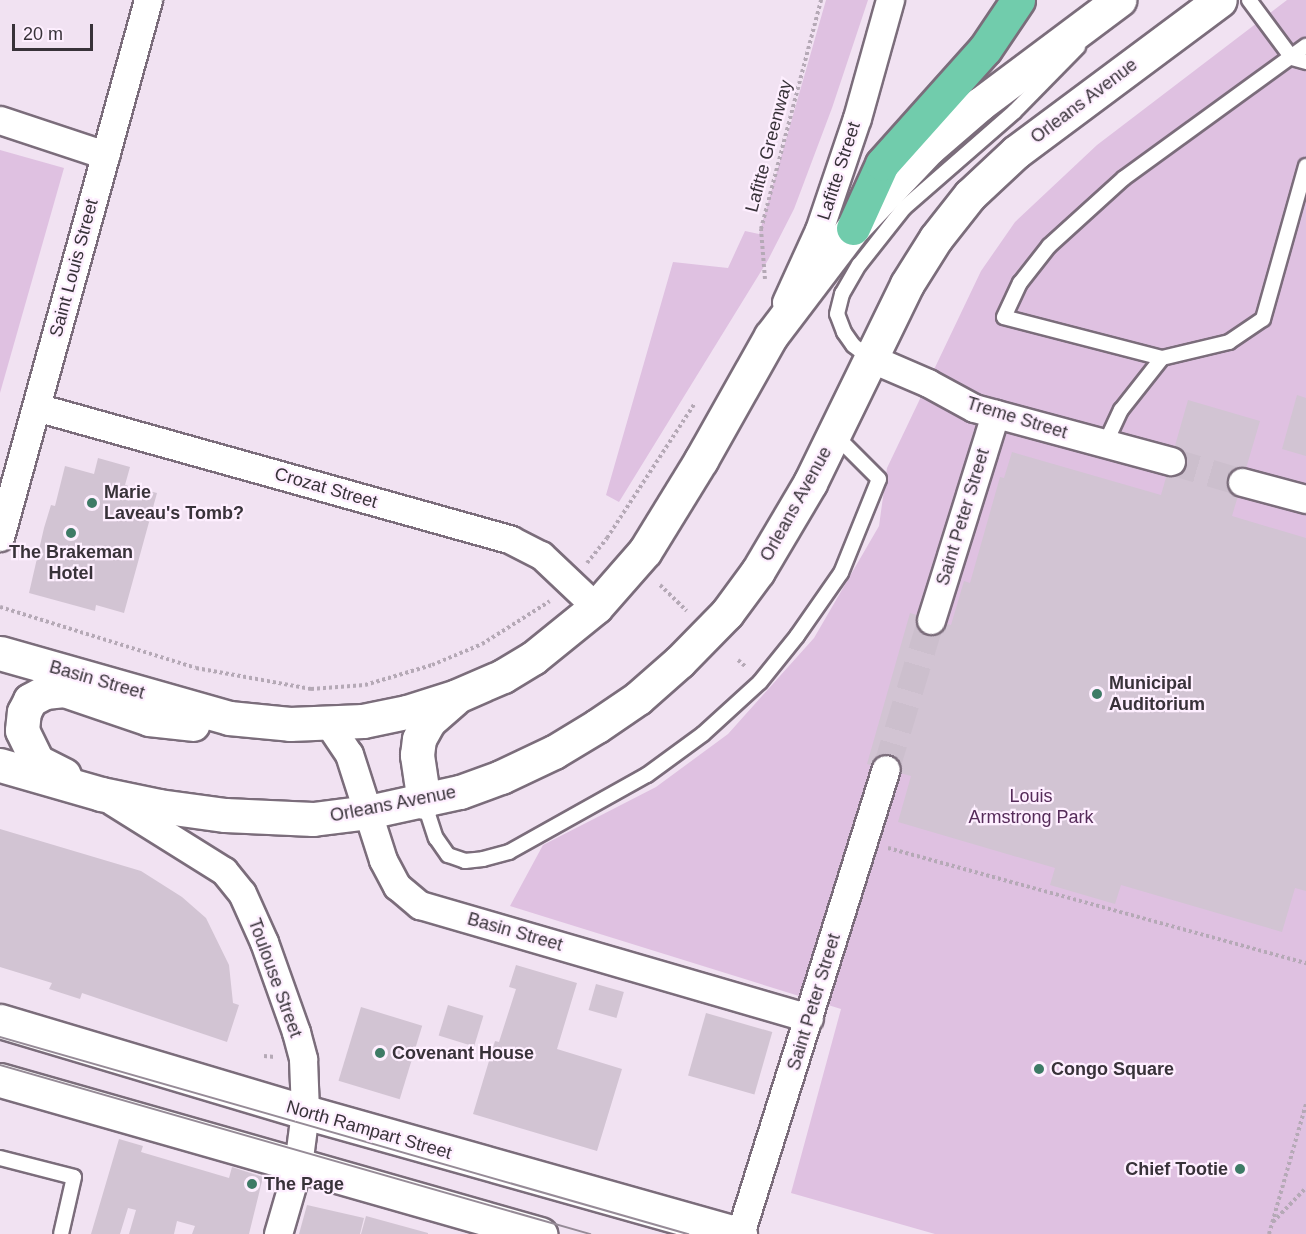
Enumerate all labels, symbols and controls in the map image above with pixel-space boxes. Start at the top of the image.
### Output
scale bar [15,12,96,50]
text: 20 m [23,24,63,44]
street label: Orleans Avenue [1026,54,1142,148]
street label: Lafitte Greenway [741,77,797,215]
street label: Lafitte Street [813,119,865,223]
street label: Saint Louis Street [45,197,103,339]
street label: Treme Street [964,392,1070,444]
street label: Orleans Avenue [755,442,837,566]
street label: Saint Peter Street [932,446,994,588]
street label: Crozat Street [272,463,380,513]
place label: Marie Laveau's Tomb? [104,482,244,524]
marker: Marie Laveau's Tomb? [85,496,99,510]
marker: The Brakeman Hotel [64,526,78,540]
place label: The Brakeman Hotel [9,542,133,584]
street label: Basin Street [47,656,147,704]
place label: Municipal Auditorium [1109,673,1205,716]
marker: Municipal Auditorium [1090,687,1104,701]
street label: Orleans Avenue [328,781,458,827]
park label: Louis Armstrong Park [968,786,1094,828]
street label: Basin Street [465,908,565,956]
street label: Toulouse Street [243,916,307,1040]
street label: Saint Peter Street [783,931,845,1073]
place label: Covenant House [392,1042,534,1064]
marker: Covenant House [373,1046,387,1060]
place label: Congo Square [1051,1058,1174,1080]
marker: Congo Square [1032,1062,1046,1076]
street label: North Rampart Street [284,1096,454,1164]
place label: Chief Tootie [1125,1158,1228,1180]
marker: Chief Tootie [1233,1162,1247,1176]
place label: The Page [264,1173,344,1195]
marker: The Page [245,1177,259,1191]

